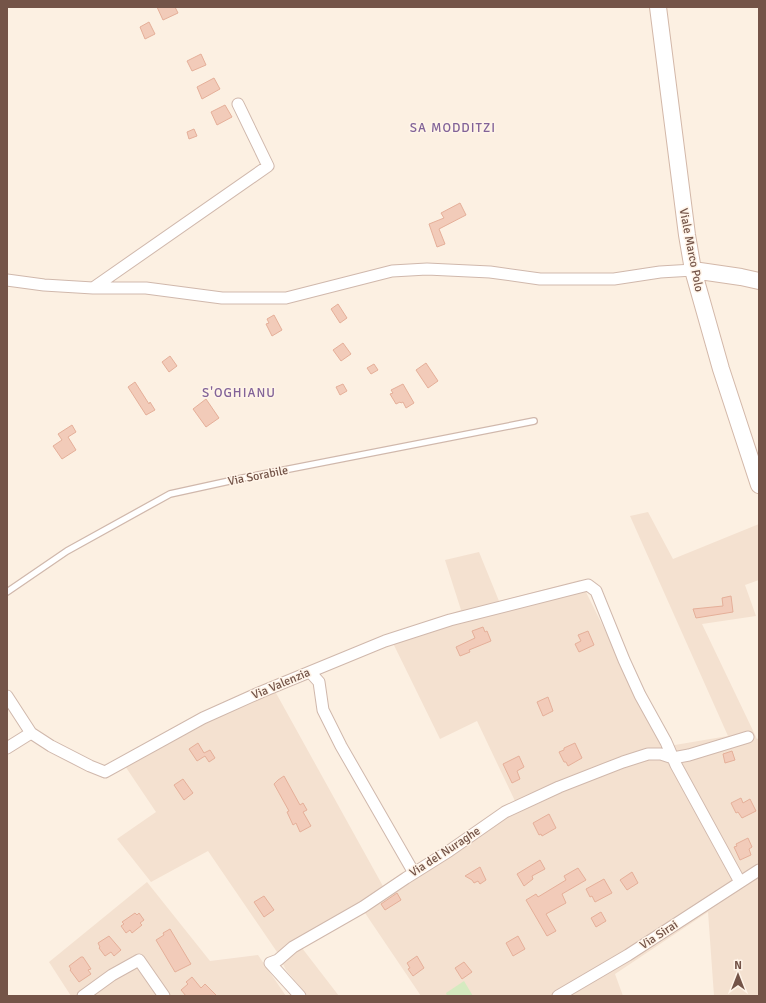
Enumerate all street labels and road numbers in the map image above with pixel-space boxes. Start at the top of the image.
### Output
street label: Viale Marco Polo [676,207,706,293]
street label: Via Sorabile [227,463,289,489]
street label: Via Valenzia [250,665,312,703]
street label: Via del Nuraghe [407,824,483,880]
street label: Via Sirai [637,917,681,953]

